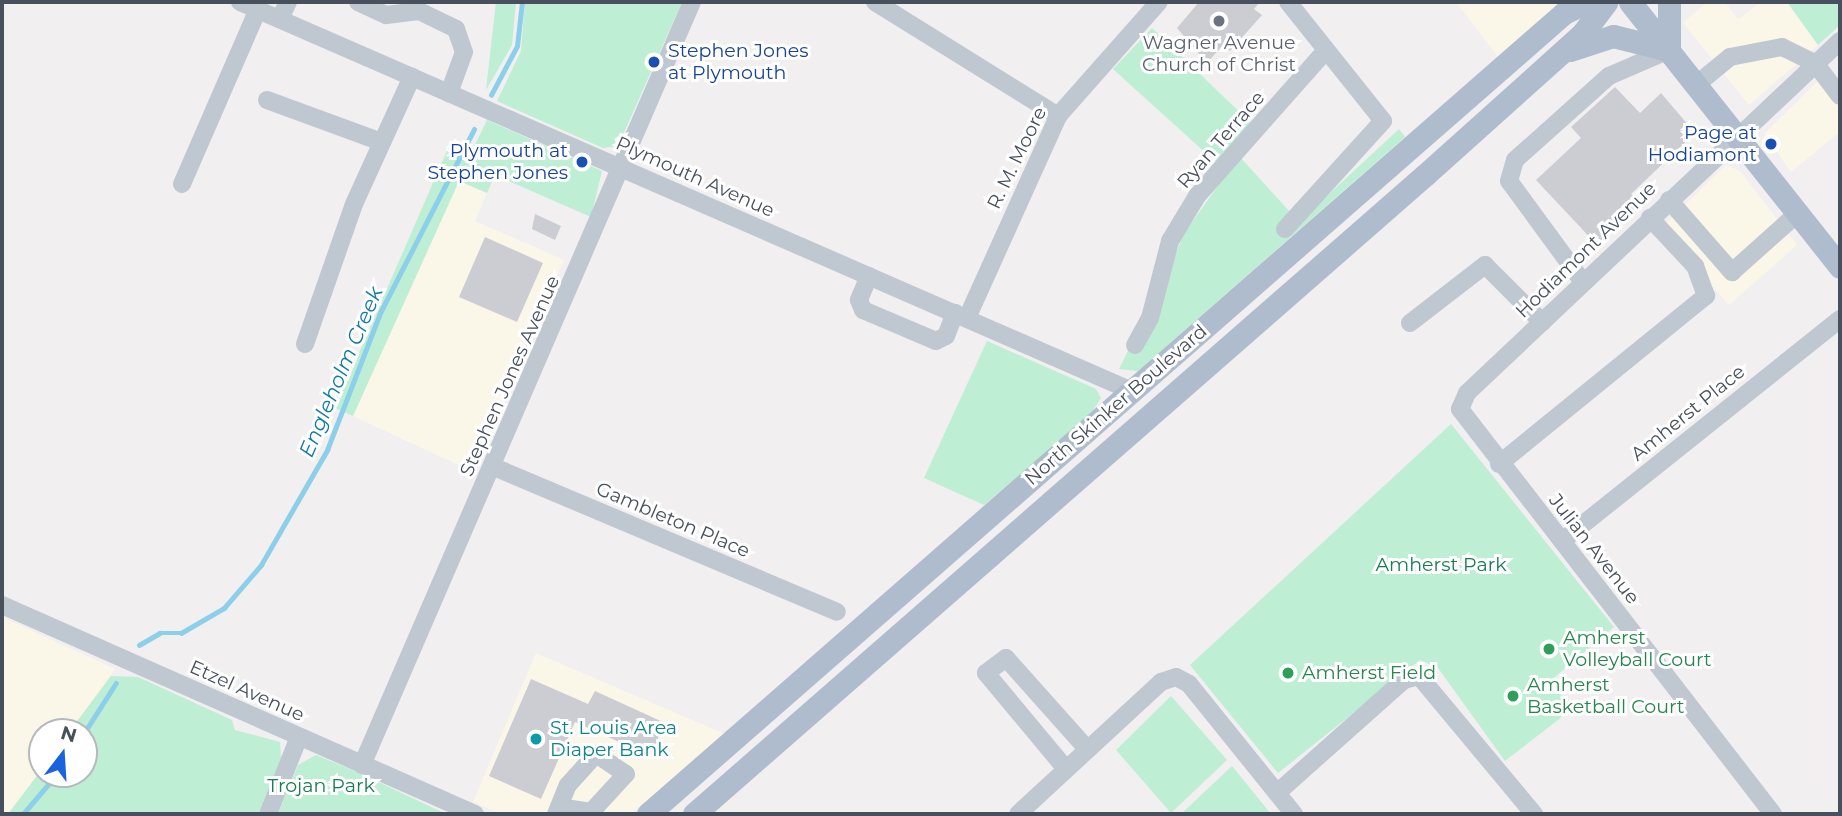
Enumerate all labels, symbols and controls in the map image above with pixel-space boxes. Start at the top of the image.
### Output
marker: Wagner Avenue Church of Christ [1211,13,1227,29]
place label: Wagner Avenue Church of Christ [1142,32,1296,76]
place label: Stephen Jones at Plymouth [668,40,809,84]
marker: Stephen Jones at Plymouth [646,54,662,70]
street label: Ryan Terrace [1173,87,1269,193]
street label: R. M. Moore [982,103,1052,213]
place label: Page at Hodiamont [1648,122,1757,166]
street label: Plymouth Avenue [612,132,778,222]
marker: Page at Hodiamont [1763,136,1779,152]
place label: Plymouth at Stephen Jones [427,140,568,184]
marker: Plymouth at Stephen Jones [574,154,590,170]
street label: Hodiamont Avenue [1511,177,1661,323]
street label: Stephen Jones Avenue [455,272,565,480]
water label: Engleholm Creek [294,283,388,461]
street label: North Skinker Boulevard [1020,320,1212,490]
street label: Amherst Place [1627,360,1749,466]
street label: Gambleton Place [593,477,753,563]
street label: Julian Avenue [1544,489,1644,609]
park label: Amherst Park [1375,554,1507,576]
place label: Amherst Volleyball Court [1563,627,1712,671]
marker: Amherst Volleyball Court [1541,641,1557,657]
street label: Etzel Avenue [186,656,308,726]
place label: Amherst Field [1302,662,1436,684]
marker: Amherst Field [1280,665,1296,681]
place label: Amherst Basketball Court [1527,674,1685,718]
marker: Amherst Basketball Court [1505,688,1521,704]
place label: St. Louis Area Diaper Bank [550,717,677,761]
north arrow [28,718,98,788]
text: N [58,721,79,748]
marker: St. Louis Area Diaper Bank [528,731,544,747]
park label: Trojan Park [267,775,375,797]

